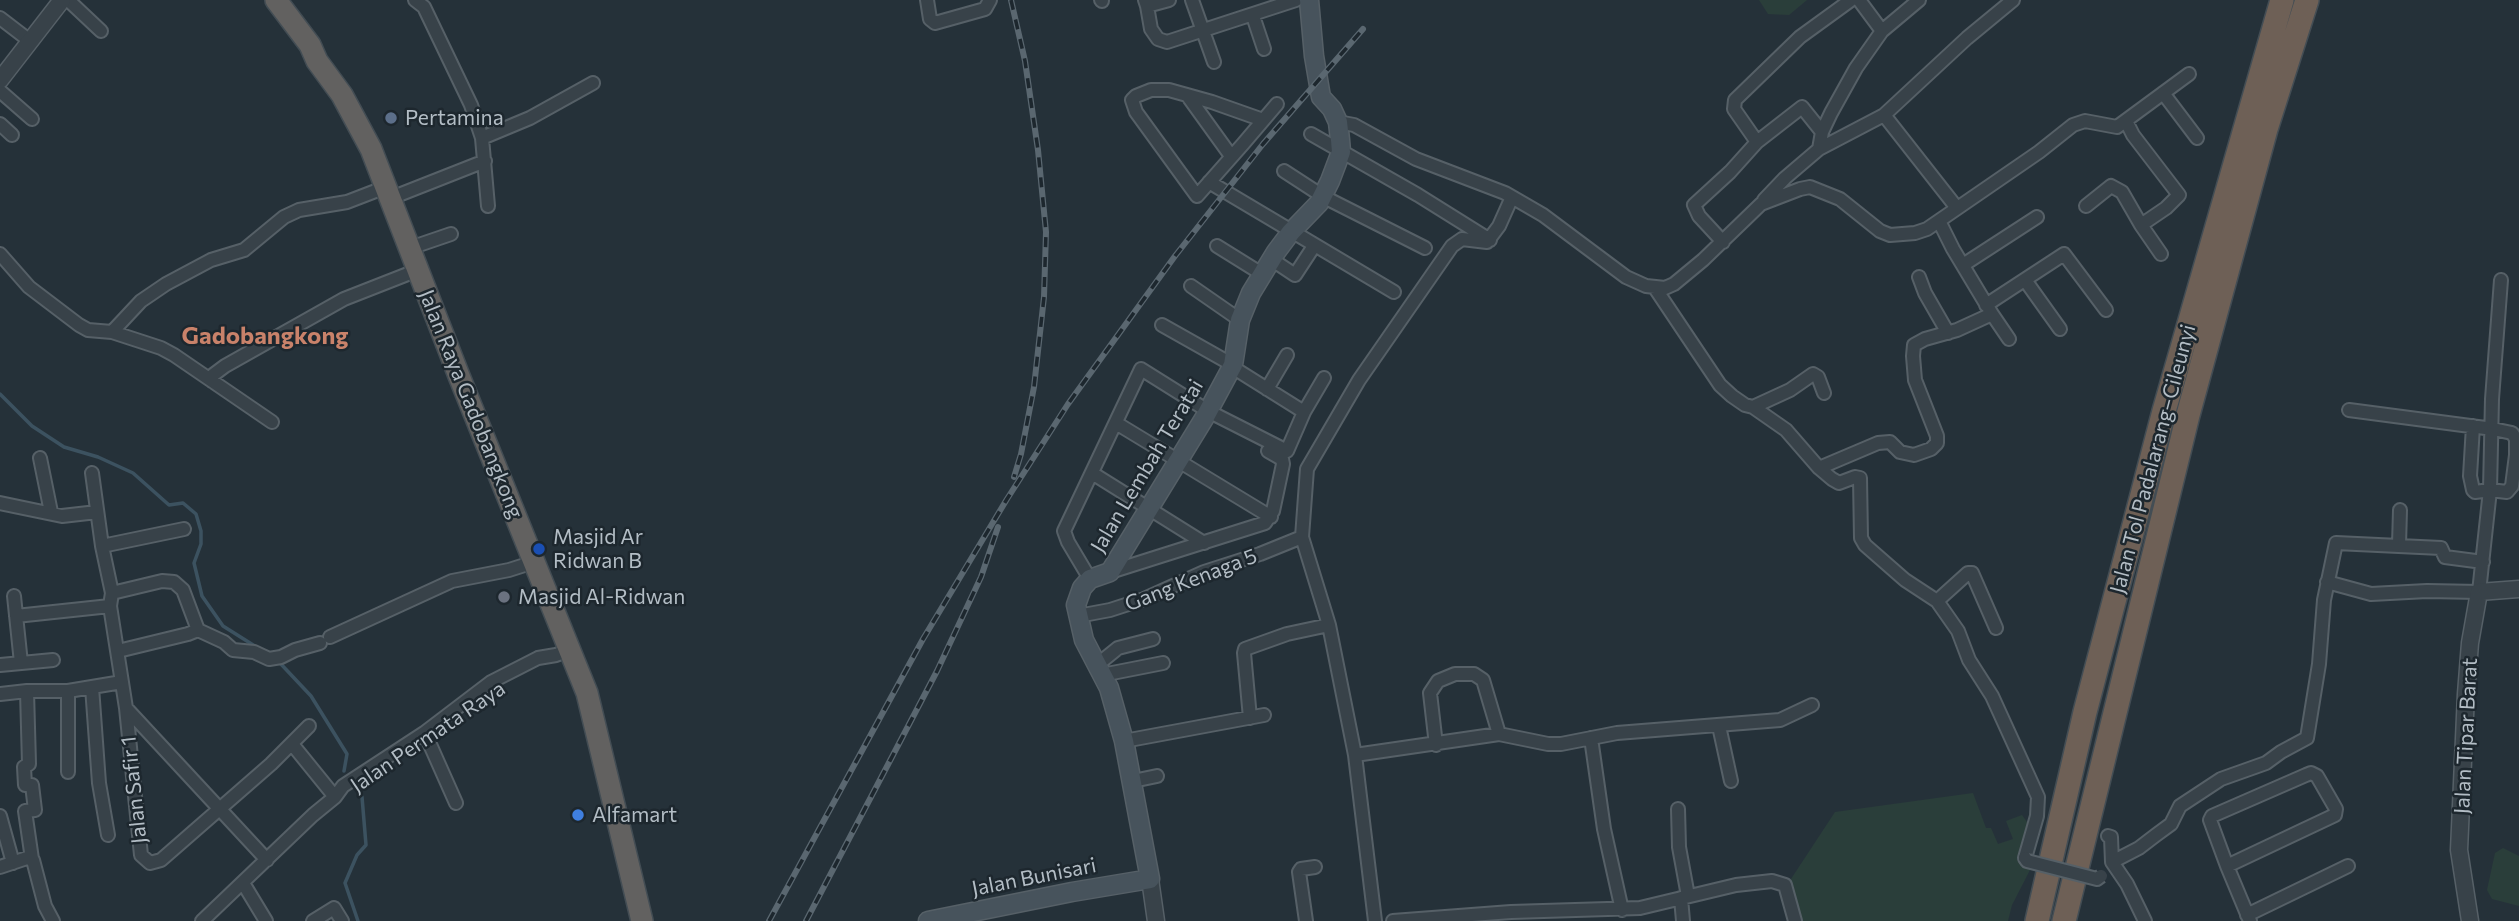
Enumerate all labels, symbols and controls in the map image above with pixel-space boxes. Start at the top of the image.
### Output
place label: Pertamina [405,105,504,131]
marker: Pertamina [383,110,399,126]
street label: Jalan Raya Gadobangkong [413,286,529,522]
district label: Gadobangkong [181,322,349,350]
street label: Jalan Tol Padalarang–Cileunyi [2105,322,2201,596]
street label: Jalan Lembah Teratai [1085,375,1209,557]
place label: Masjid Ar Ridwan B [553,524,643,574]
marker: Masjid Ar Ridwan B [531,541,547,557]
street label: Gang Kenaga 5 [1121,543,1261,617]
place label: Masjid Al-Ridwan [518,584,685,610]
marker: Masjid Al-Ridwan [496,589,512,605]
street label: Jalan Tipar Barat [2449,657,2483,815]
street label: Jalan Permata Raya [346,676,510,798]
street label: Jalan Safir 1 [116,735,152,845]
place label: Alfamart [592,802,677,828]
marker: Alfamart [570,807,586,823]
street label: Jalan Bunisari [970,853,1098,901]

